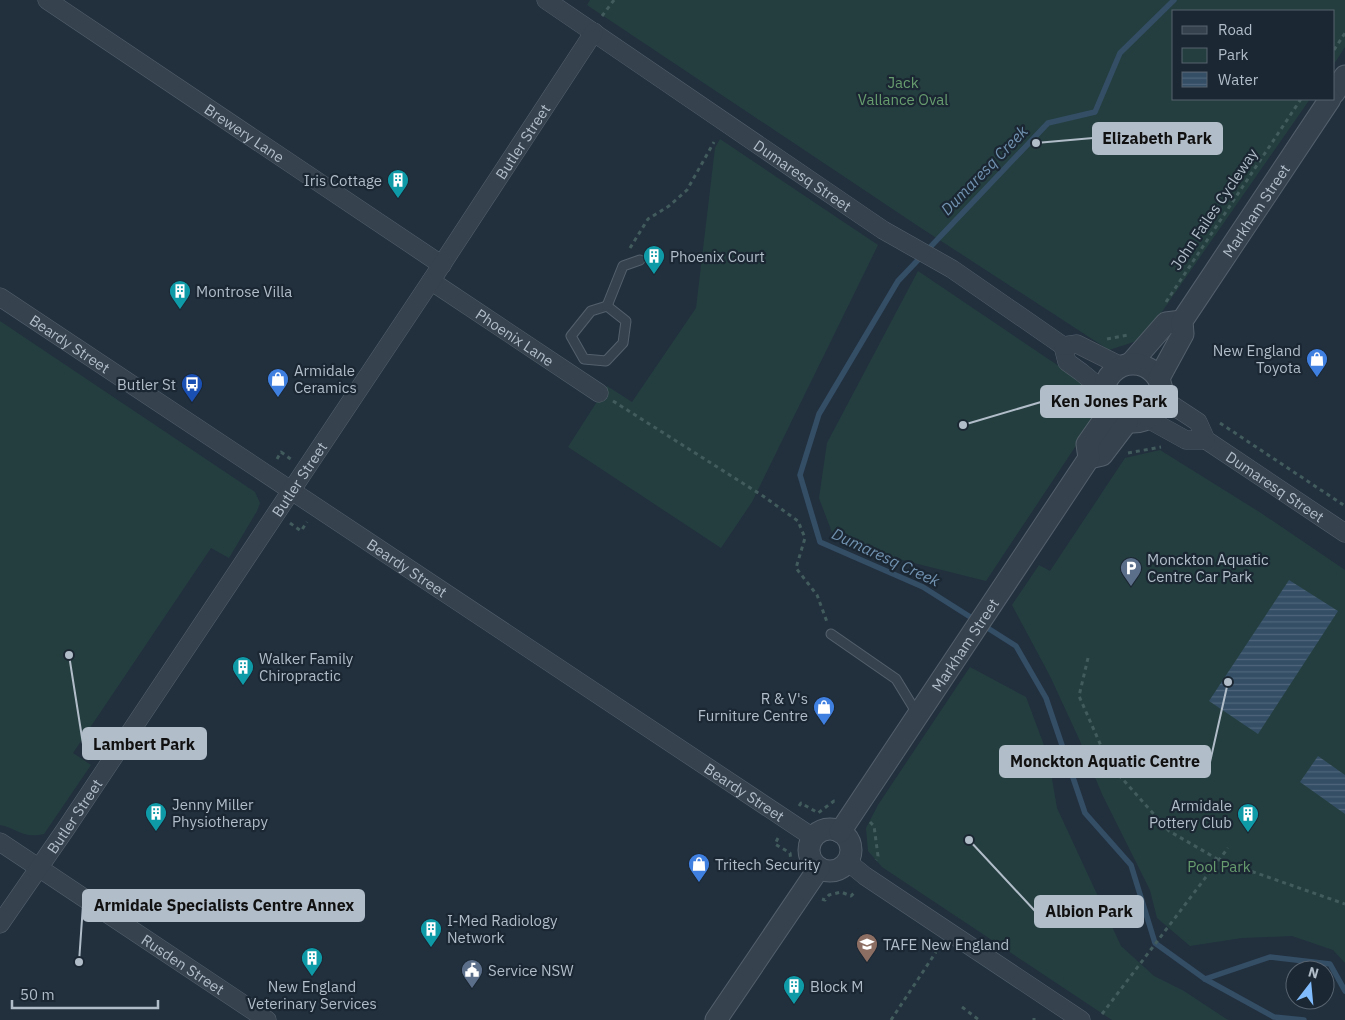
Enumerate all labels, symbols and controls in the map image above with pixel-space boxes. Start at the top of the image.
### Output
legend [1172,10,1335,100]
text: Road [1218,20,1253,39]
text: Park [1218,45,1248,64]
text: Water [1218,70,1259,89]
park label: Jack Vallance Oval [858,73,948,109]
street label: Brewery Lane [201,99,288,166]
street label: Butler Street [491,100,554,183]
water label: Dumaresq Creek [936,121,1032,219]
callout: Elizabeth Park [1093,123,1222,154]
text: Elizabeth Park [1102,128,1213,148]
street label: Dumaresq Street [750,135,855,215]
street label: John Failes Cycleway [1166,144,1262,273]
street label: Markham Street [1218,160,1294,261]
building icon: Iris Cottage [386,168,410,199]
place label: Iris Cottage [304,171,382,190]
building icon: Phoenix Court [642,244,666,275]
place label: Phoenix Court [670,247,765,266]
building icon: Montrose Villa [168,279,192,310]
place label: Montrose Villa [196,282,292,301]
street label: Phoenix Lane [472,304,558,370]
street label: Beardy Street [26,310,114,377]
place label: New England Toyota [1213,341,1301,377]
shop icon: New England Toyota [1305,347,1329,378]
place label: Armidale Ceramics [294,361,357,397]
shop icon: Armidale Ceramics [266,367,290,398]
bus stop icon: Butler St [180,372,204,403]
place label: Butler St [117,375,176,394]
callout: Ken Jones Park [1041,386,1177,417]
text: Ken Jones Park [1051,391,1168,411]
street label: Butler Street [267,438,331,520]
street label: Dumaresq Street [1223,447,1328,526]
water label: Dumaresq Creek [829,523,944,591]
street label: Beardy Street [364,534,451,601]
place label: Monckton Aquatic Centre Car Park [1147,550,1269,586]
parking icon: Monckton Aquatic Centre Car Park [1119,556,1143,587]
street label: Markham Street [927,594,1003,695]
place label: Walker Family Chiropractic [259,649,354,685]
building icon: Walker Family Chiropractic [231,655,255,686]
place label: R & V's Furniture Centre [698,689,808,725]
shop icon: R & V's Furniture Centre [812,695,836,726]
callout: Lambert Park [83,728,206,759]
text: Lambert Park [93,734,196,754]
callout: Monckton Aquatic Centre [1000,746,1210,777]
text: Monckton Aquatic Centre [1010,751,1200,771]
street label: Beardy Street [701,758,788,825]
street label: Butler Street [42,775,106,857]
place label: Jenny Miller Physiotherapy [172,795,268,831]
place label: Armidale Pottery Club [1149,796,1232,832]
building icon: Jenny Miller Physiotherapy [144,801,168,832]
building icon: Armidale Pottery Club [1236,802,1260,833]
shop icon: Tritech Security [687,852,711,883]
place label: Tritech Security [715,855,821,874]
park label: Pool Park [1187,857,1251,876]
callout: Armidale Specialists Centre Annex [83,890,364,921]
text: Armidale Specialists Centre Annex [94,895,354,915]
callout: Albion Park [1035,896,1143,927]
text: Albion Park [1045,901,1134,921]
place label: I-Med Radiology Network [447,911,558,947]
building icon: I-Med Radiology Network [419,917,443,948]
street label: Rusden Street [138,930,228,998]
school or university icon: TAFE New England [855,932,879,963]
place label: TAFE New England [883,935,1009,954]
building icon: New England Veterinary Services [300,946,324,977]
public building icon: Service NSW [460,958,484,989]
north arrow [1285,960,1335,1010]
place label: Service NSW [488,961,574,980]
text: N [1306,962,1321,983]
building icon: Block M [782,974,806,1005]
place label: New England Veterinary Services [247,977,377,1013]
place label: Block M [810,977,863,996]
scale bar [12,978,159,1010]
text: 50 m [20,985,55,1004]

